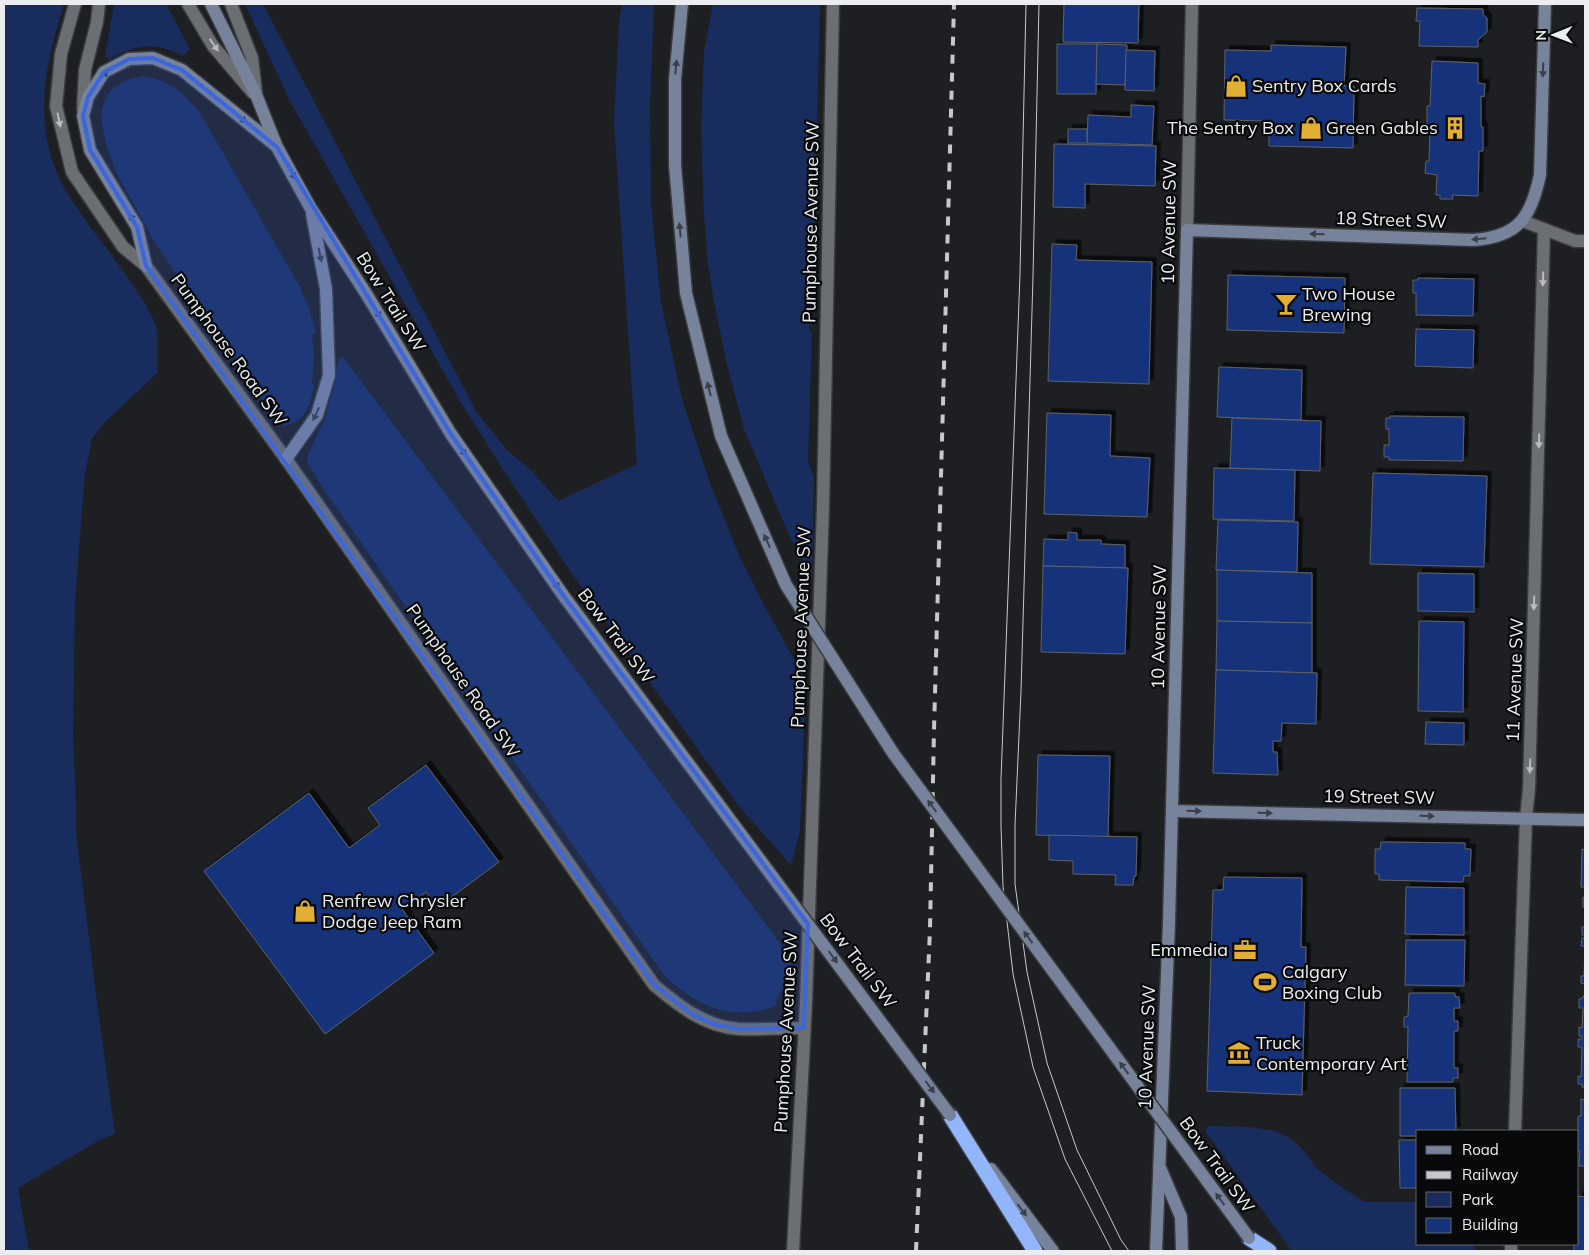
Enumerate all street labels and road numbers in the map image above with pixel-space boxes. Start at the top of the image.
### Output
street label: Pumphouse Avenue SW [797,121,824,323]
street label: 10 Avenue SW [1156,159,1181,285]
street label: 18 Street SW [1335,206,1447,233]
street label: Bow Trail SW [352,247,431,356]
street label: Pumphouse Road SW [166,269,293,431]
street label: Pumphouse Avenue SW [785,526,816,728]
street label: 10 Avenue SW [1146,564,1171,690]
street label: Bow Trail SW [573,583,660,688]
street label: Pumphouse Road SW [401,599,525,762]
street label: 11 Avenue SW [1501,617,1528,743]
street label: 19 Street SW [1323,784,1435,809]
street label: Bow Trail SW [815,908,902,1013]
street label: Pumphouse Avenue SW [769,931,802,1133]
street label: 10 Avenue SW [1133,984,1160,1110]
street label: Bow Trail SW [1175,1112,1260,1217]

